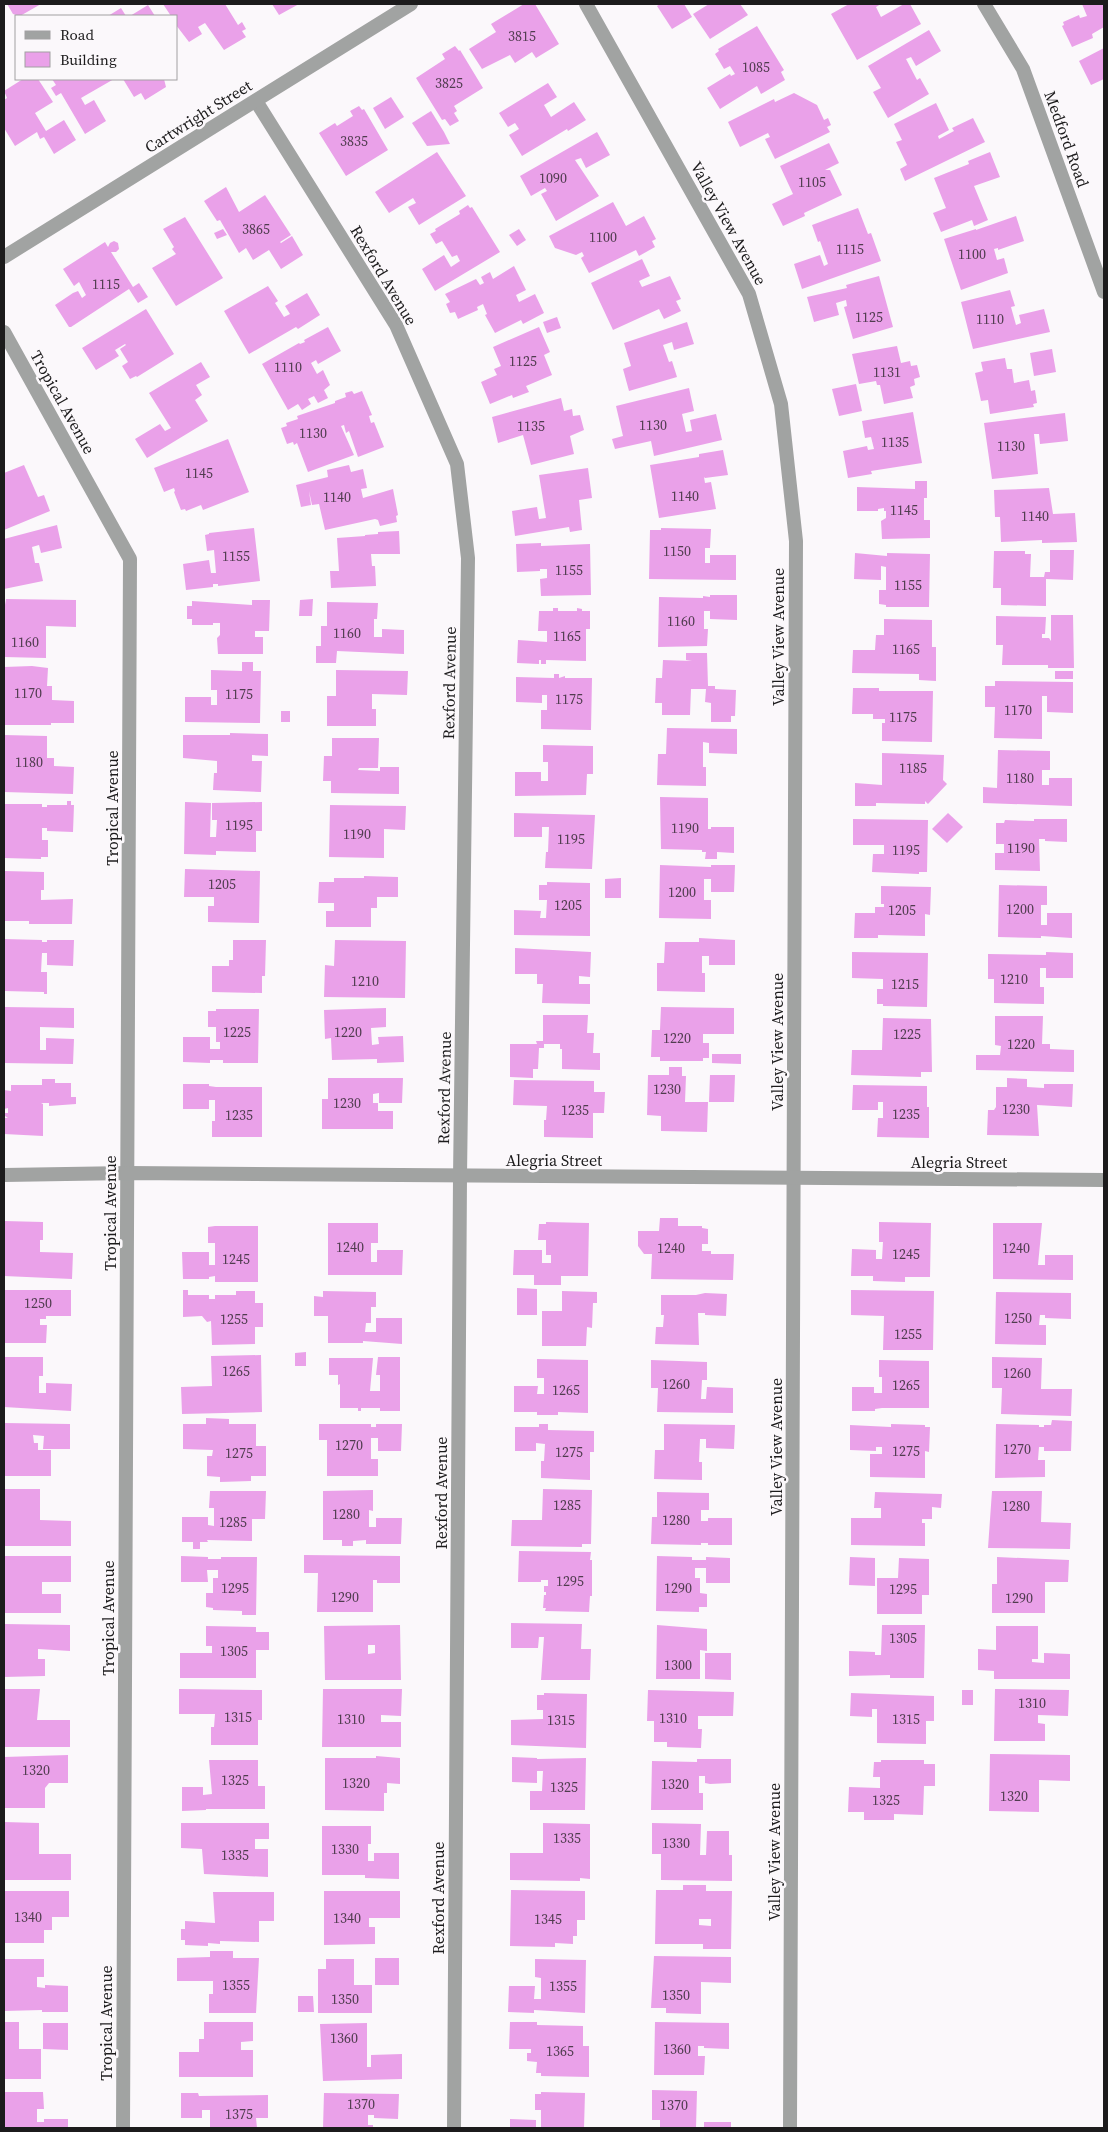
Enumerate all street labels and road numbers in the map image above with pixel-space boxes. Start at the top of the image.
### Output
street label: Cartwright Street [140,74,256,158]
street label: Medford Road [1039,88,1095,190]
street label: Valley View Avenue [686,157,772,289]
street label: Rexford Avenue [345,221,423,329]
street label: Tropical Avenue [25,346,101,458]
street label: Valley View Avenue [767,568,789,706]
street label: Rexford Avenue [437,626,461,740]
street label: Tropical Avenue [101,750,123,866]
street label: Valley View Avenue [766,973,788,1111]
street label: Rexford Avenue [432,1031,456,1145]
street label: Alegria Street [506,1149,603,1171]
street label: Alegria Street [911,1151,1008,1173]
street label: Tropical Avenue [99,1155,121,1271]
street label: Valley View Avenue [765,1378,787,1516]
street label: Rexford Avenue [430,1437,452,1549]
street label: Tropical Avenue [97,1560,119,1676]
street label: Valley View Avenue [763,1783,785,1921]
street label: Rexford Avenue [427,1842,449,1954]
street label: Tropical Avenue [95,1965,117,2081]

